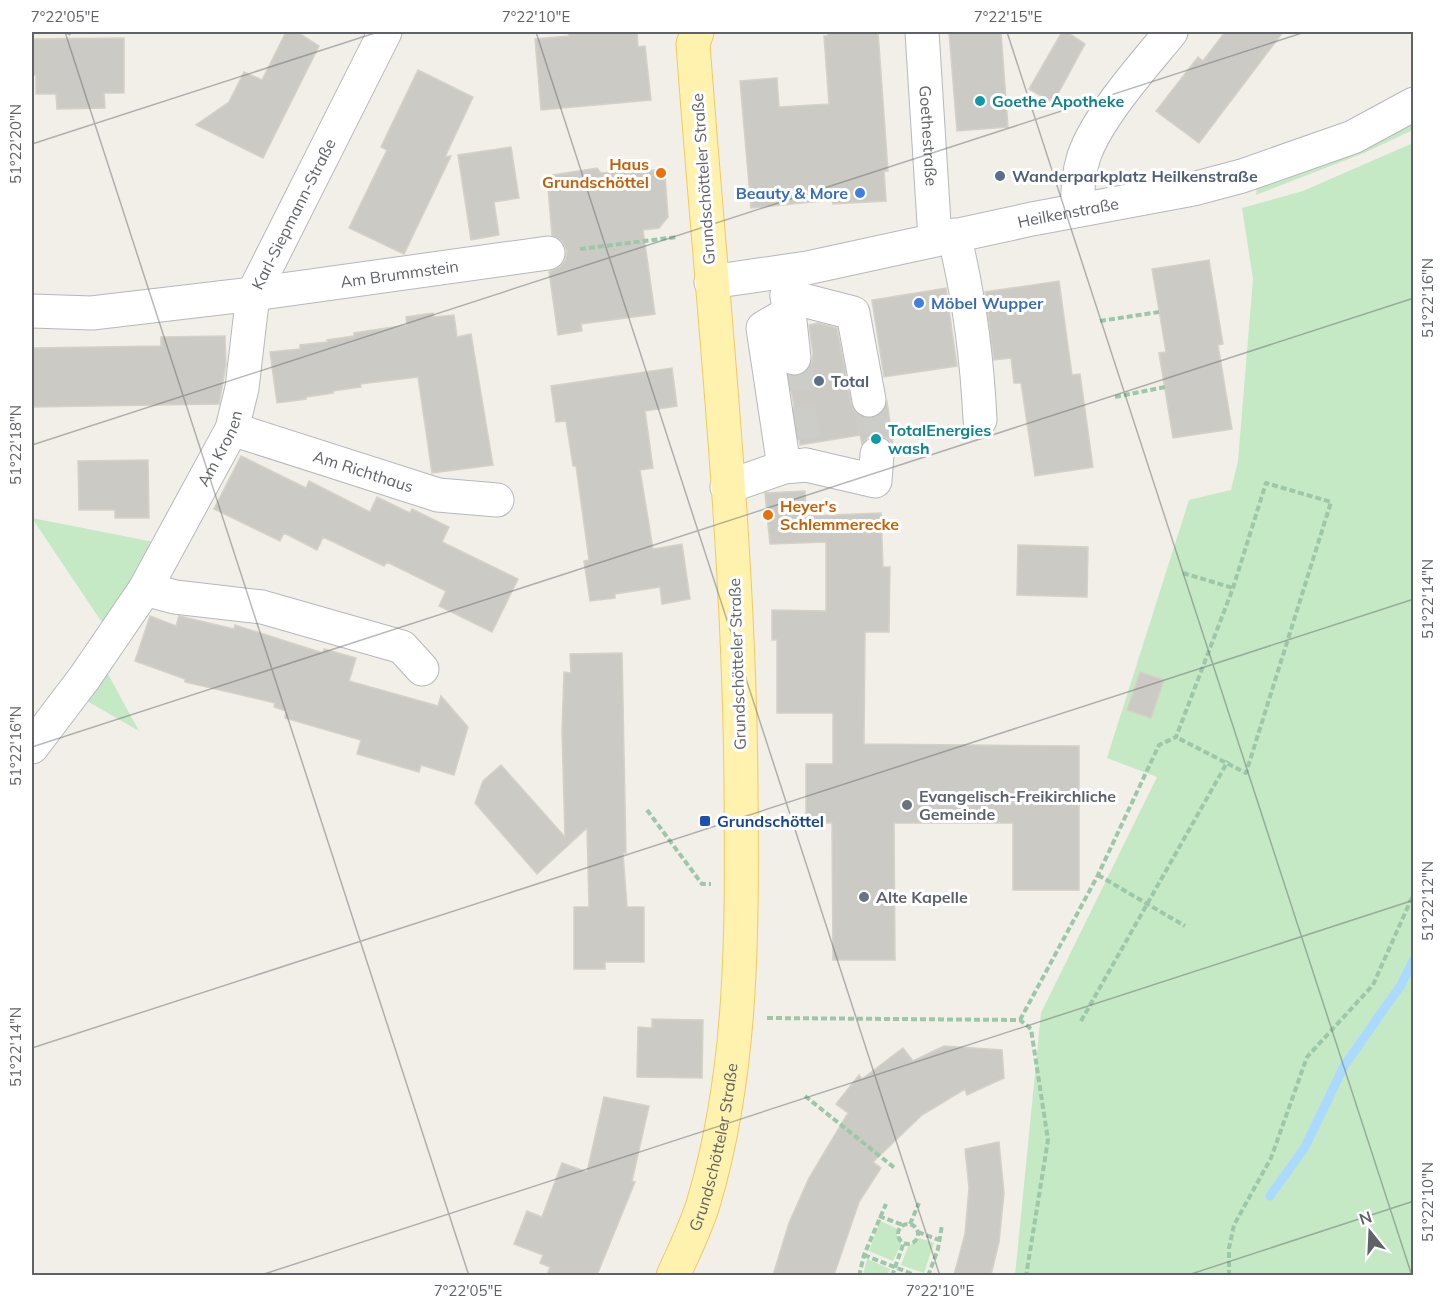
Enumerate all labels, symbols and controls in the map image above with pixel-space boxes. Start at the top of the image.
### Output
text: 7°22'05"E [31,7,99,26]
text: 7°22'10"E [502,7,570,26]
text: 7°22'15"E [974,7,1042,26]
street label: Goethestraße [915,85,942,187]
place label: Goethe Apotheke [992,91,1124,111]
street label: Grundschötteler Straße [687,93,719,265]
marker: Goethe Apotheke [973,94,987,108]
text: 51°22'20"N [6,104,25,184]
street label: Karl-Siepmann-Straße [247,135,340,293]
place label: Haus Grundschöttel [542,154,649,192]
marker: Haus Grundschöttel [654,166,668,180]
place label: Wanderparkplatz Heilkenstraße [1012,166,1258,186]
marker: Wanderparkplatz Heilkenstraße [993,169,1007,183]
place label: Beauty & More [736,183,848,203]
marker: Beauty & More [853,186,867,200]
street label: Heilkenstraße [1016,193,1120,232]
street label: Am Brummstein [339,256,460,292]
text: 51°22'16"N [1418,258,1437,338]
place label: Möbel Wupper [931,293,1044,313]
marker: Möbel Wupper [912,296,926,310]
place label: Total [831,371,869,391]
marker: Total [812,374,826,388]
text: 51°22'18"N [6,405,25,485]
street label: Am Kronen [193,408,246,490]
place label: TotalEnergies wash [888,420,991,458]
marker: TotalEnergies wash [869,432,883,446]
street label: Am Richthaus [311,446,416,497]
place label: Heyer's Schlemmerecke [780,496,899,534]
marker: Heyer's Schlemmerecke [761,508,775,522]
text: 51°22'14"N [1418,559,1437,639]
street label: Grundschötteler Straße [724,578,750,750]
text: 51°22'16"N [6,706,25,786]
place label: Evangelisch-Freikirchliche Gemeinde [919,786,1116,824]
marker: Evangelisch-Freikirchliche Gemeinde [900,798,914,812]
place label: Grundschöttel [717,811,824,831]
marker: Grundschöttel [698,814,712,828]
text: 51°22'12"N [1418,861,1437,941]
place label: Alte Kapelle [876,887,968,907]
marker: Alte Kapelle [857,890,871,904]
text: 51°22'14"N [6,1007,25,1087]
street label: Grundschötteler Straße [684,1062,742,1234]
text: 51°22'10"N [1418,1162,1437,1242]
north arrow [1340,1202,1400,1262]
text: N [1357,1206,1374,1229]
text: 7°22'05"E [434,1281,502,1300]
text: 7°22'10"E [906,1281,974,1300]

